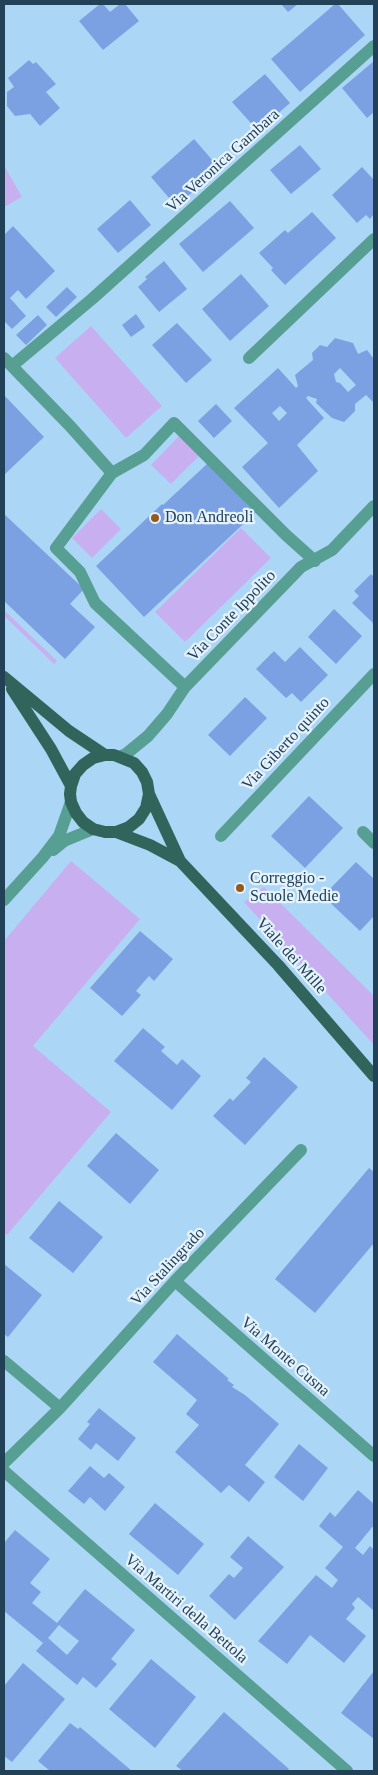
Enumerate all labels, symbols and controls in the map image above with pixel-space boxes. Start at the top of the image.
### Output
street label: Via Veronica Gambara [162,105,284,217]
place label: Don Andreoli [165,508,253,528]
marker: Don Andreoli [149,512,161,524]
street label: Via Conte Ippolito [184,567,280,665]
street label: Via Giberto quinto [238,694,334,794]
place label: Correggio - Scuole Medie [250,869,338,907]
marker: Correggio - Scuole Medie [234,882,246,894]
street label: Viale dei Mille [252,914,330,998]
street label: Via Stalingrado [127,1224,209,1310]
street label: Via Monte Cusna [236,1313,334,1401]
street label: Via Martiri della Bettola [121,1550,251,1668]

